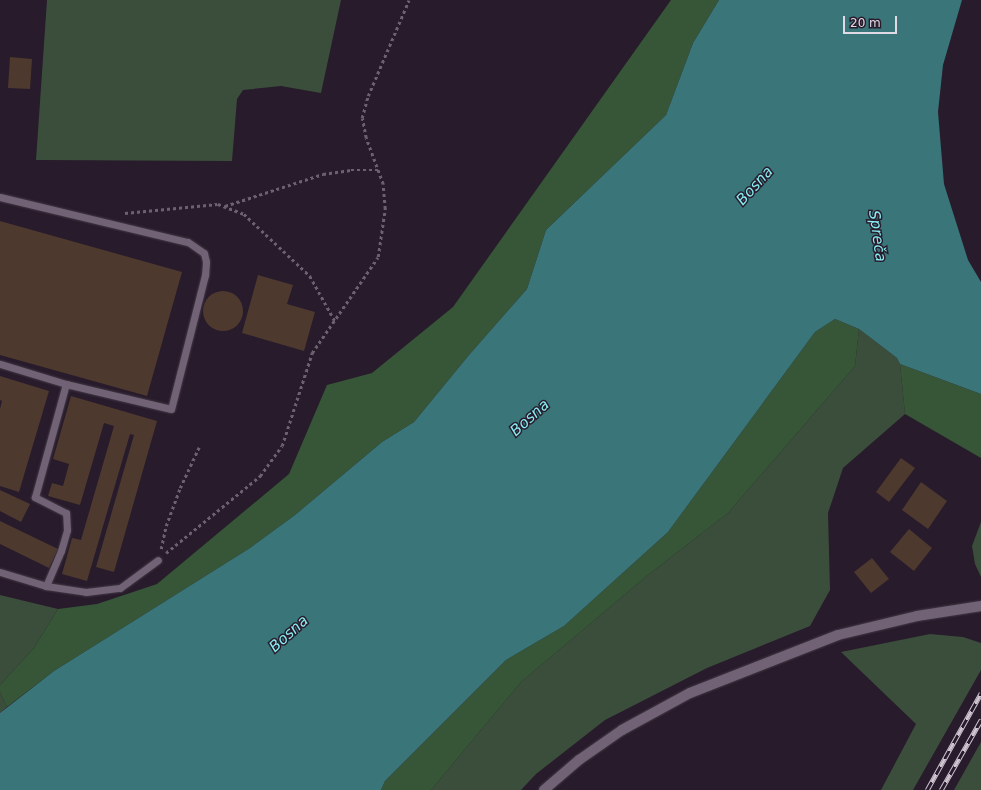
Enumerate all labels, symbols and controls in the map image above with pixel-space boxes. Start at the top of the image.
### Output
scale bar [845,8,899,34]
text: 20 m [850,16,881,30]
water label: Bosna [733,163,777,209]
water label: Spreča [864,209,890,263]
water label: Bosna [507,396,553,440]
water label: Bosna [266,612,312,656]

